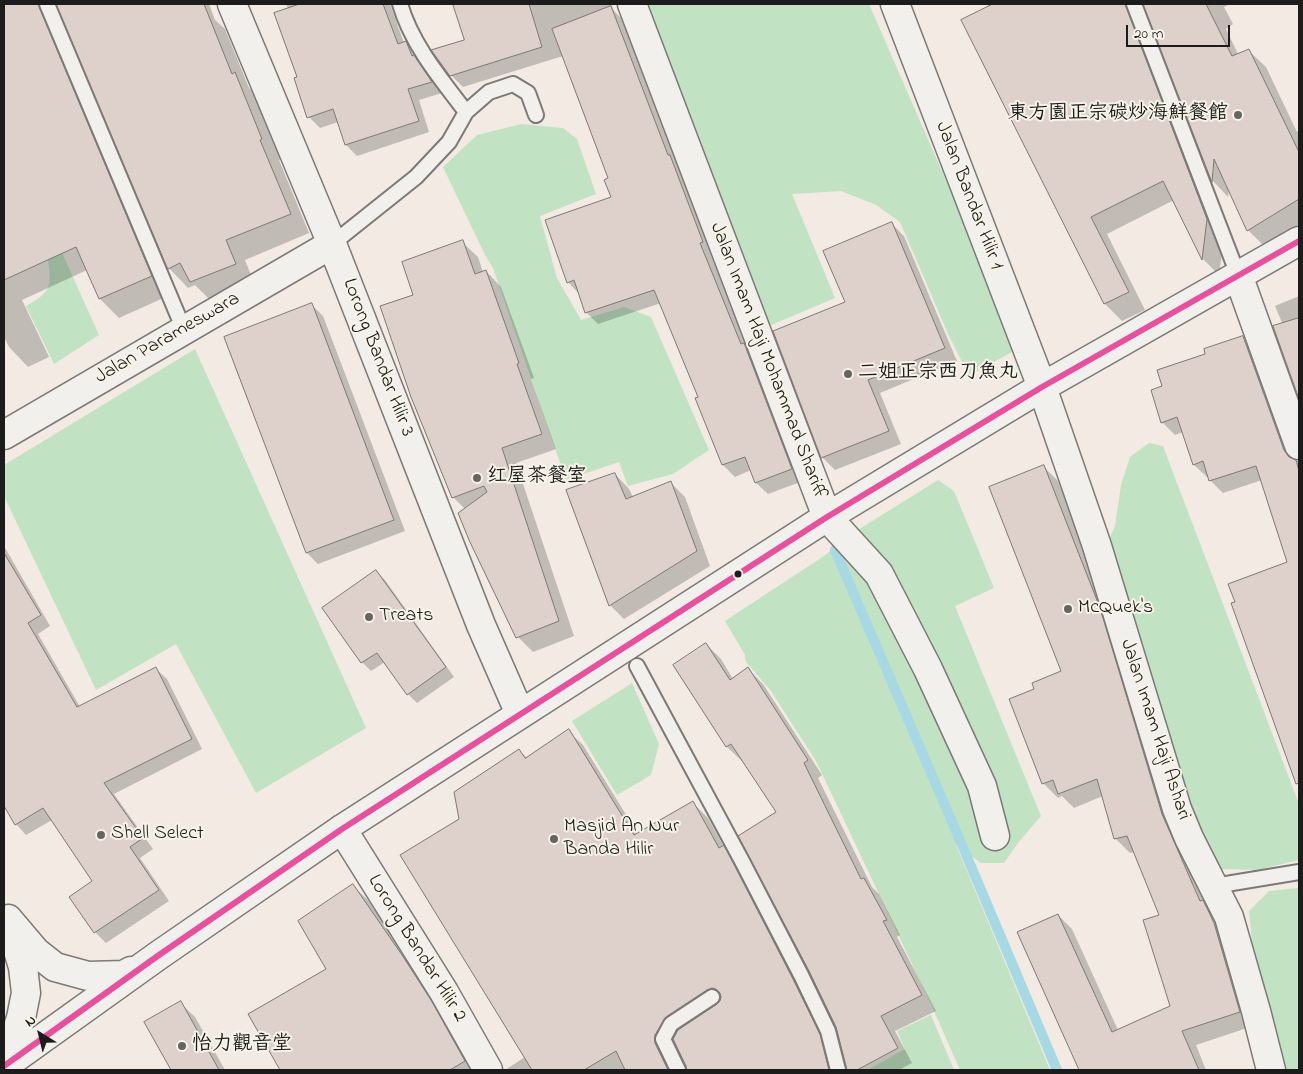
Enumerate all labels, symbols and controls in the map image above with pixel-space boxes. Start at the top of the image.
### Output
scale bar [1128,15,1232,47]
text: 20 m [1134,23,1163,45]
place label: 東方園正宗碳炒海鮮餐館 [1008,103,1228,127]
marker: 東方園正宗碳炒海鮮餐館 [1232,109,1244,121]
street label: Jalan Bandar Hilir 1 [929,119,1007,273]
street label: Jalan Imam Haji Mohammad Shariff [703,220,831,502]
street label: Lorong Bandar Hilir 3 [336,276,418,440]
street label: Jalan Parameswara [91,288,245,390]
place label: 二姐正宗西刀魚丸 [858,362,1018,386]
marker: 二姐正宗西刀魚丸 [842,368,854,380]
place label: 红屋茶餐室 [487,466,587,490]
marker: 红屋茶餐室 [471,472,483,484]
unlabelled marker [733,569,743,579]
place label: McQuek's [1078,597,1153,621]
marker: McQuek's [1062,603,1074,615]
place label: Treats [379,605,433,629]
marker: Treats [363,611,375,623]
street label: Jalan Imam Haji Ashari [1113,637,1195,823]
place label: Masjid An Nur Banda Hilir [564,816,679,863]
place label: Shell Select [111,823,204,847]
marker: Shell Select [95,829,107,841]
marker: Masjid An Nur Banda Hilir [548,833,560,845]
street label: Lorong Bandar Hilir 2 [361,871,471,1027]
north arrow [15,1009,65,1059]
text: N [21,1010,41,1033]
place label: 怡力觀音堂 [192,1034,292,1058]
marker: 怡力觀音堂 [176,1040,188,1052]

